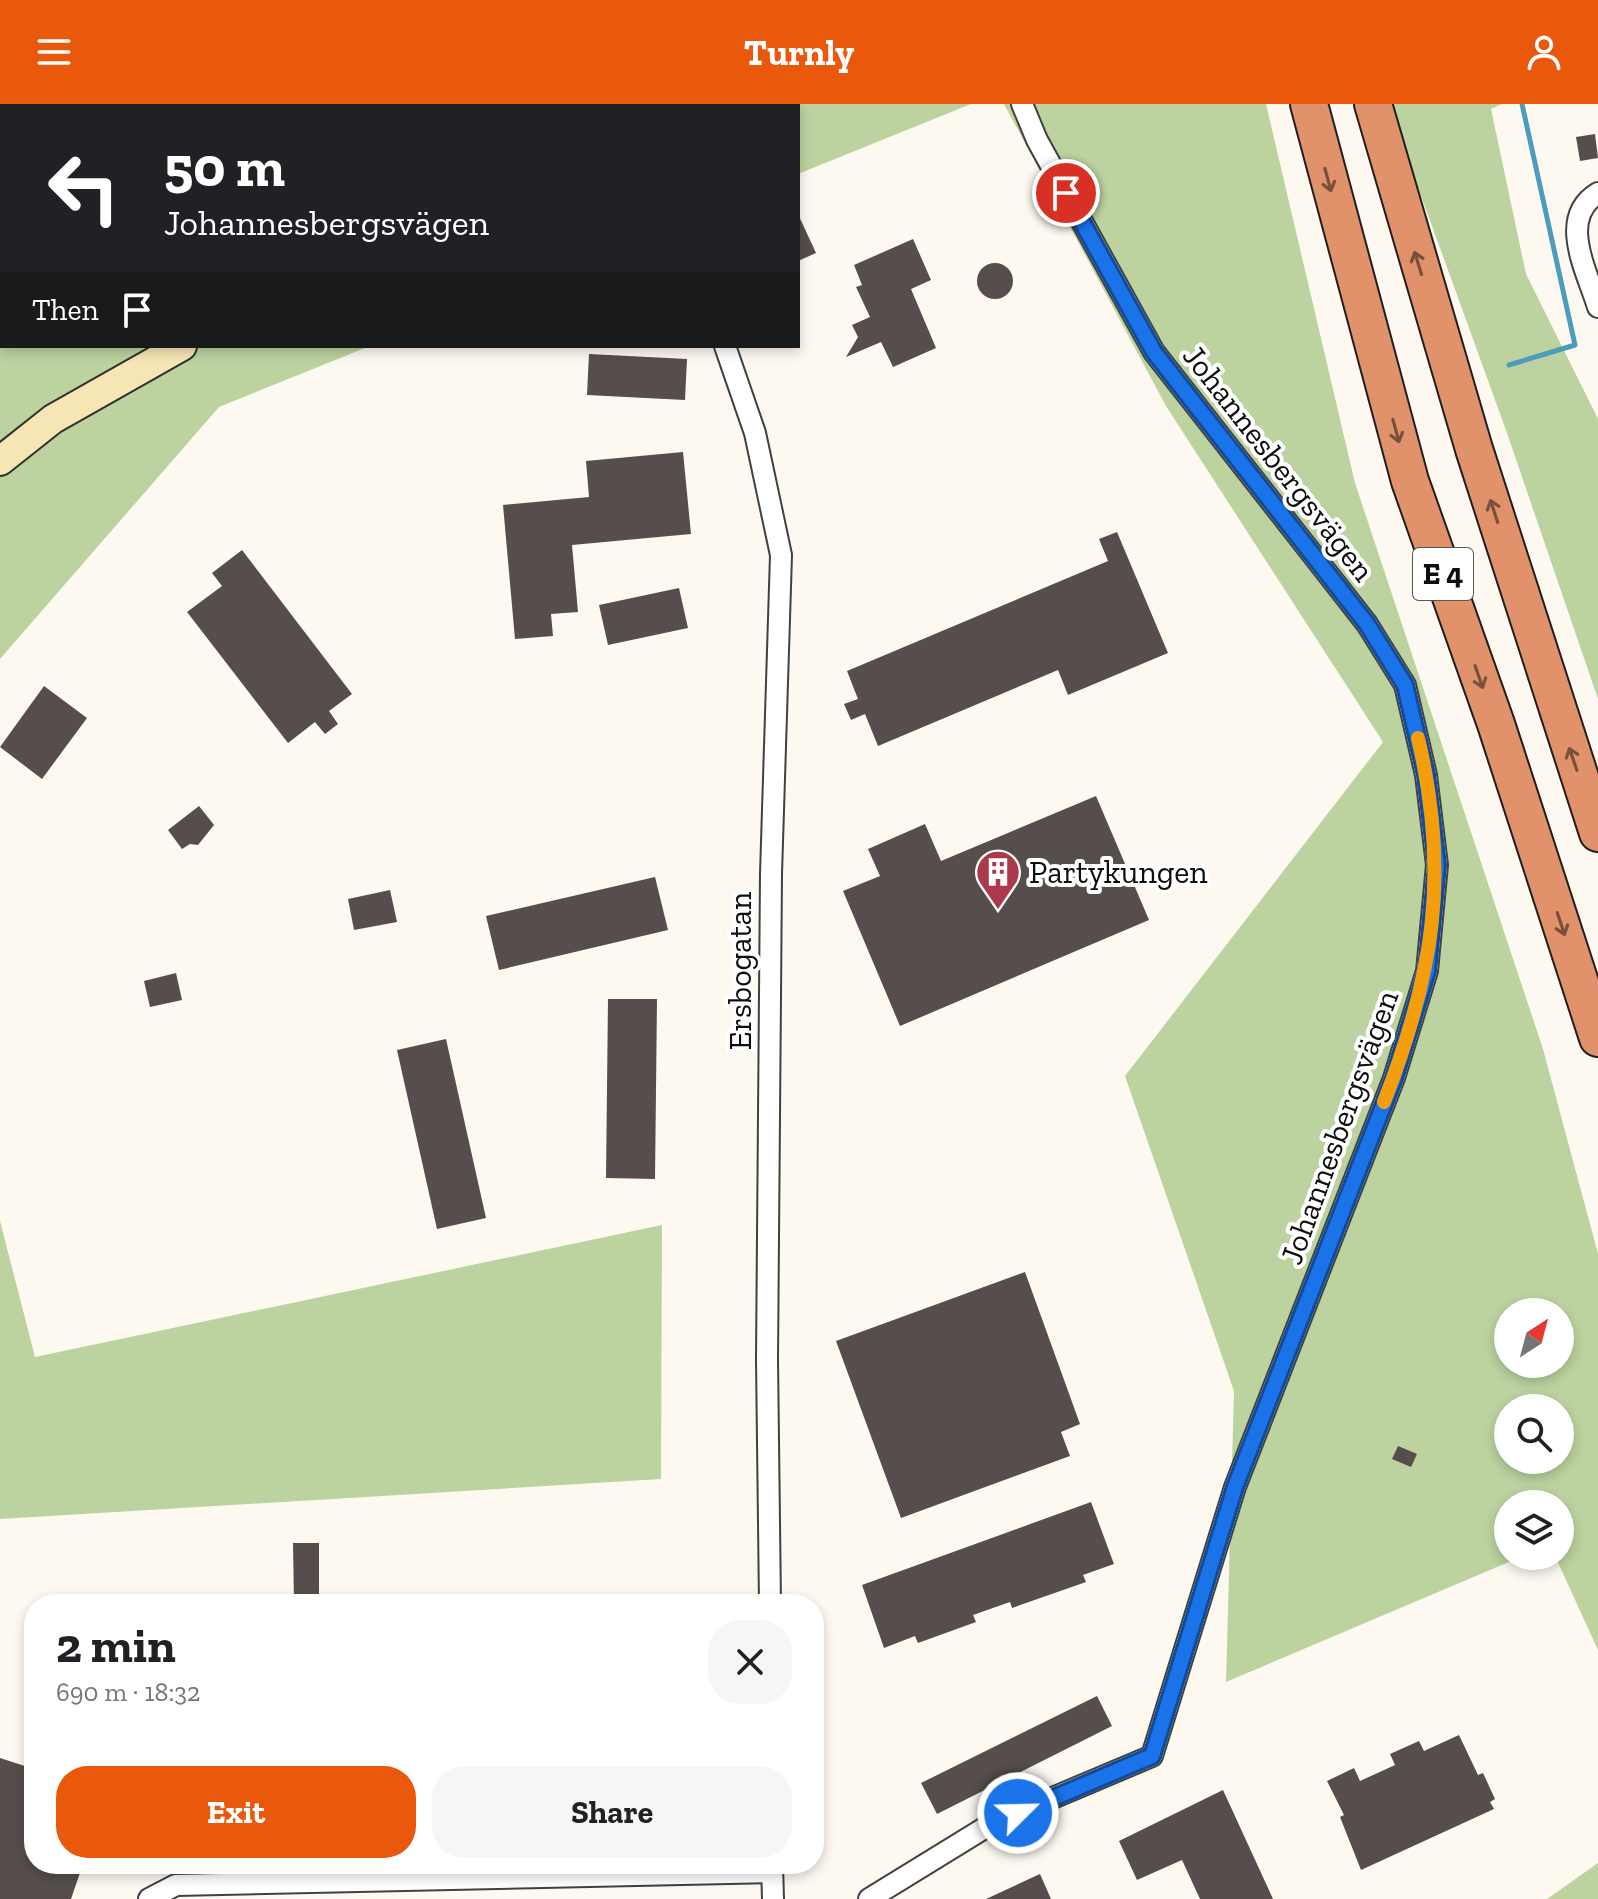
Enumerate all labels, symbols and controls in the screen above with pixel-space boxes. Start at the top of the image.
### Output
icon: menu [32,30,76,74]
icon: person [1522,30,1566,74]
text: Turnly [744,31,854,74]
text: 50 m [164,133,285,200]
icon: left [32,136,136,240]
pin [1032,159,1100,227]
one-way arrow [1322,166,1337,192]
icon: arrive [1044,171,1088,215]
text: Johannesbergsvägen [164,201,489,244]
one-way arrow [1410,250,1425,276]
icon: arrive [115,288,159,332]
text: Then [32,292,99,328]
street label: Johannesbergsvägen [1175,337,1383,589]
one-way arrow [1390,417,1405,443]
one-way arrow [1485,499,1500,524]
road number: E 4 [1413,548,1473,600]
one-way arrow [1473,664,1487,689]
one-way arrow [1565,747,1580,772]
building icon: Partykungen [974,848,1022,911]
place label: Partykungen [1029,853,1208,891]
street label: Ersbogatan [721,891,759,1050]
one-way arrow [1554,911,1569,936]
street label: Johannesbergsvägen [1272,984,1407,1269]
north arrow [1494,1298,1574,1378]
map controls [1494,1298,1574,1570]
button: search [1494,1394,1574,1474]
button: layers [1494,1490,1574,1570]
text: 2 min [56,1617,176,1674]
button: close [708,1620,792,1704]
text: 690 m · 18:32 [56,1676,200,1708]
button: Exit [56,1766,416,1858]
button: Share [432,1766,792,1858]
position arrow [976,1771,1060,1855]

